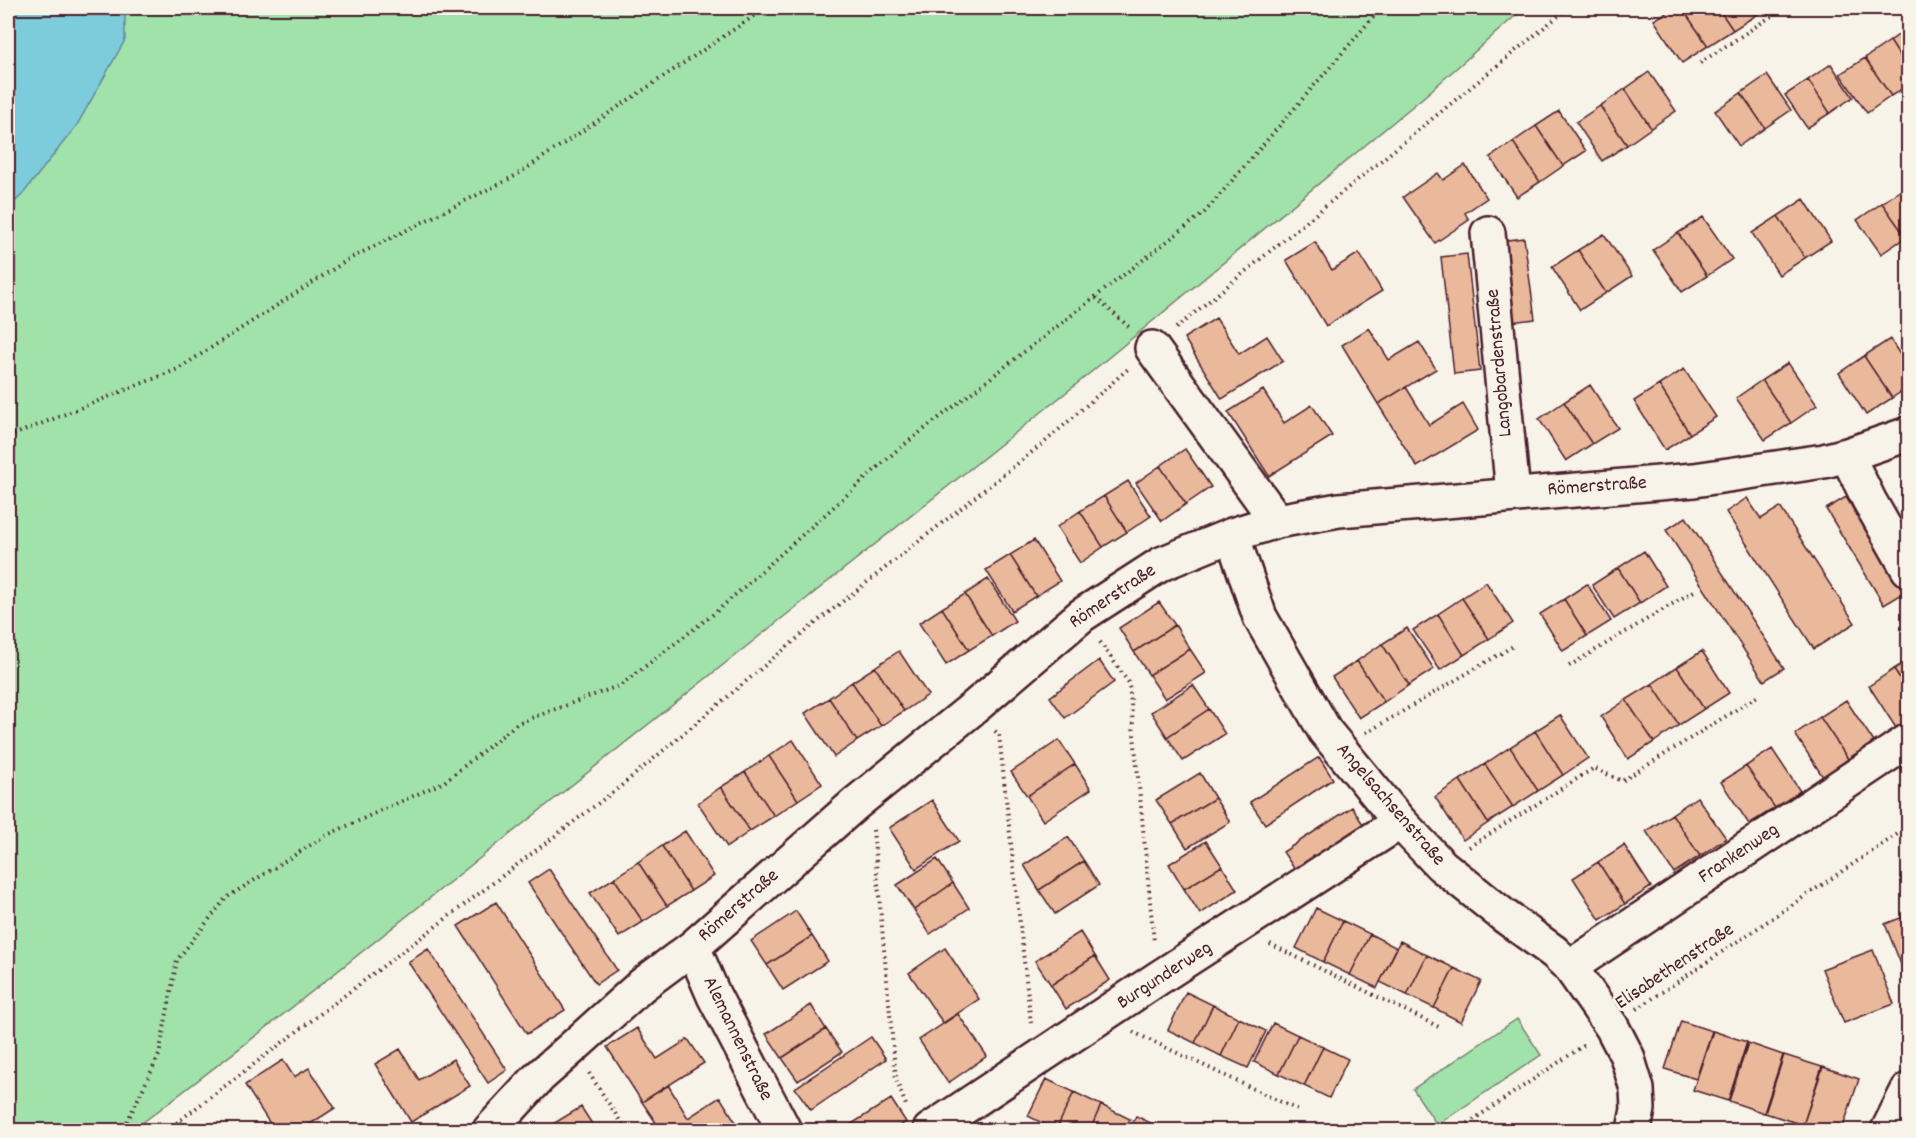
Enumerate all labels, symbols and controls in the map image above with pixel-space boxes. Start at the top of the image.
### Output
street label: Langobardenstraße [1480,288,1520,438]
street label: Römerstraße [1546,470,1648,504]
street label: Römerstraße [1064,557,1162,636]
street label: Angelsachsenstraße [1329,737,1451,873]
street label: Frankenweg [1693,817,1785,891]
street label: Römerstraße [692,863,786,949]
street label: Elisabethenstraße [1610,917,1740,1017]
street label: Burgunderweg [1112,935,1218,1017]
street label: Alemannenstraße [695,972,779,1106]

